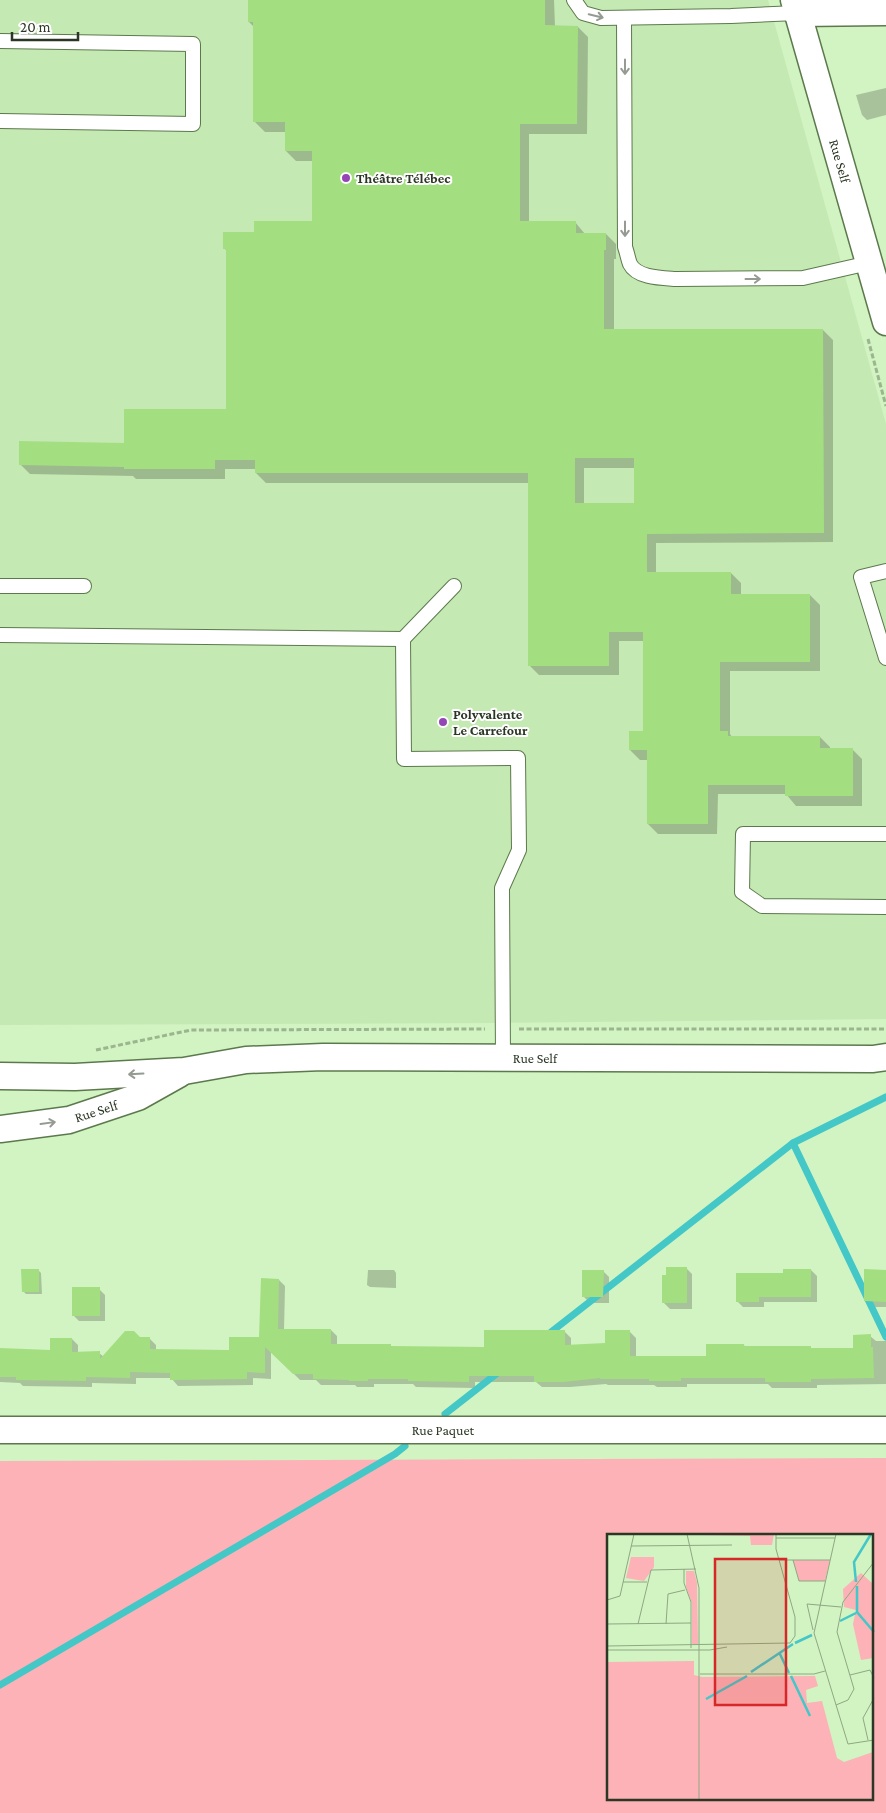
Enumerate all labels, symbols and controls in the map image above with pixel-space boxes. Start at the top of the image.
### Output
scale bar [12,10,79,42]
one-way arrow [587,12,603,21]
text: 20 m [20,19,51,35]
one-way arrow [620,58,630,75]
street label: Rue Self [826,137,854,185]
place label: Théâtre Télébec [356,170,451,186]
marker: Théâtre Télébec [340,172,352,184]
one-way arrow [620,221,630,237]
one-way arrow [744,274,761,284]
place label: Polyvalente Le Carrefour [453,706,528,738]
marker: Polyvalente Le Carrefour [437,716,449,728]
street label: Rue Self [513,1050,558,1066]
one-way arrow [128,1069,144,1078]
street label: Rue Self [72,1096,120,1125]
one-way arrow [40,1118,56,1128]
street label: Rue Paquet [412,1422,475,1438]
inset map [607,1534,874,1800]

